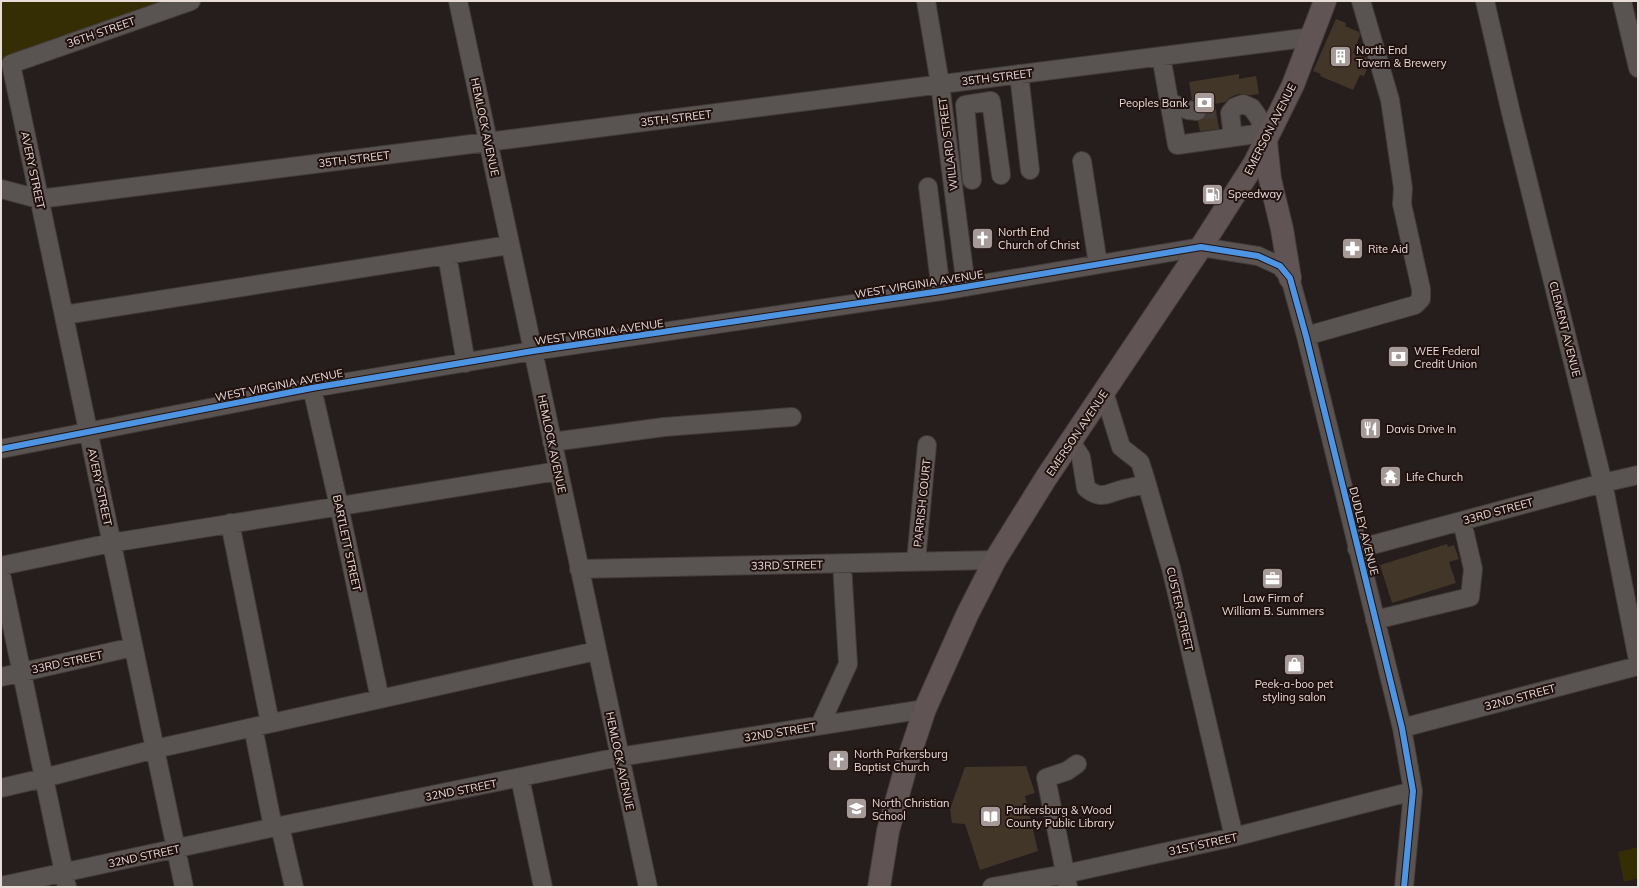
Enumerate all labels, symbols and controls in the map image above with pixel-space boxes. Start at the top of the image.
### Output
street label: 36TH STREET [65,14,137,50]
building icon: North End Tavern & Brewery [1327,43,1353,69]
place label: North End Tavern & Brewery [1356,43,1447,70]
street label: 35TH STREET [961,66,1034,88]
street label: HEMLOCK AVENUE [468,77,502,177]
street label: EMERSON AVENUE [1241,81,1299,177]
bank icon: Peoples Bank [1191,90,1217,116]
street label: WILLARD STREET [935,96,961,192]
place label: Peoples Bank [1119,96,1188,110]
street label: 35TH STREET [640,107,713,129]
street label: AVERY STREET [18,130,48,210]
street label: 35TH STREET [318,148,391,170]
fuel station icon: Speedway [1199,181,1225,207]
place label: Speedway [1228,187,1282,201]
church icon: North End Church of Christ [970,225,996,251]
place label: North End Church of Christ [998,225,1080,252]
pharmacy icon: Rite Aid [1339,236,1365,262]
place label: Rite Aid [1368,242,1408,256]
street label: WEST VIRGINIA AVENUE [854,267,984,301]
street label: CLEMENT AVENUE [1546,280,1584,378]
street label: WEST VIRGINIA AVENUE [534,316,664,348]
bank icon: WEE Federal Credit Union [1385,344,1411,370]
place label: WEE Federal Credit Union [1414,344,1480,371]
street label: WEST VIRGINIA AVENUE [214,366,344,404]
street label: EMERSON AVENUE [1043,387,1111,479]
street label: HEMLOCK AVENUE [535,394,569,494]
restaurant icon: Davis Drive In [1357,416,1383,442]
place label: Davis Drive In [1386,422,1456,436]
street label: AVERY STREET [85,447,115,527]
street label: PARRISH COURT [910,458,934,548]
temple icon: Life Church [1377,464,1403,490]
place label: Life Church [1406,470,1463,484]
street label: DUDLEY AVENUE [1346,485,1382,577]
street label: BARTLETT STREET [330,493,364,593]
street label: 33RD STREET [1461,495,1535,527]
street label: 33RD STREET [751,557,824,573]
street label: CUSTER STREET [1163,565,1197,653]
office icon: Law Firm of William B. Summers [1260,565,1286,591]
place label: Law Firm of William B. Summers [1222,591,1324,618]
street label: 33RD STREET [30,648,104,676]
shop icon: Peek-a-boo pet styling salon [1281,651,1307,677]
place label: Peek-a-boo pet styling salon [1255,677,1333,704]
street label: 32ND STREET [1483,681,1557,713]
street label: HEMLOCK AVENUE [603,711,637,811]
street label: 32ND STREET [743,719,817,745]
church icon: North Parkersburg Baptist Church [826,747,852,773]
place label: North Parkersburg Baptist Church [854,747,948,774]
street label: 32ND STREET [424,776,498,804]
school or university icon: North Christian School [843,796,869,822]
place label: North Christian School [872,796,949,823]
library icon: Parkersburg & Wood County Public Library [978,803,1004,829]
place label: Parkersburg & Wood County Public Library [1006,803,1115,830]
street label: 31ST STREET [1167,830,1239,858]
street label: 32ND STREET [107,842,181,870]

